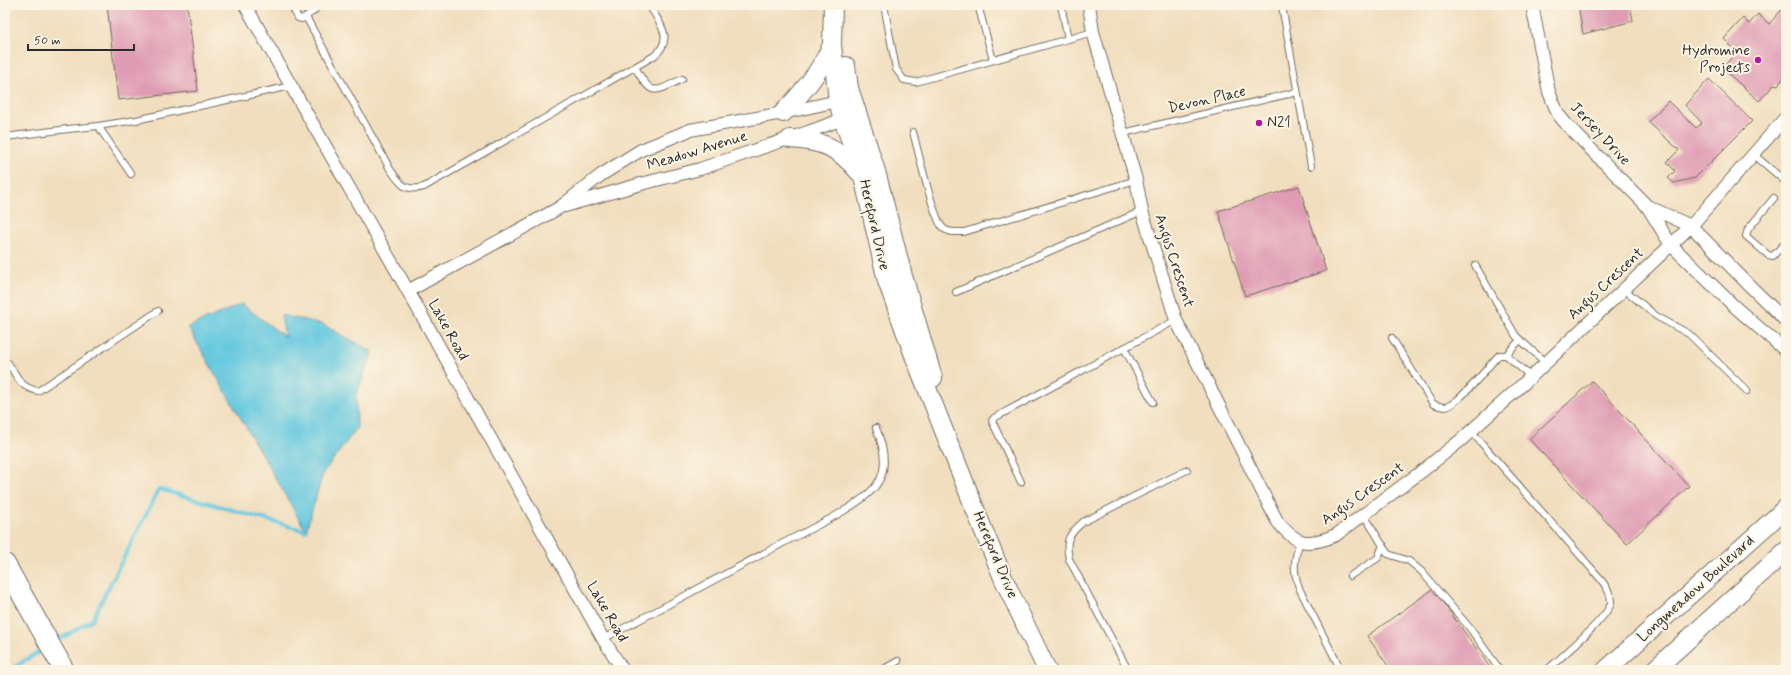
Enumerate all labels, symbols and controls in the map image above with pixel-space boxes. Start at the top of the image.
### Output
scale bar [28,26,134,52]
text: 50 m [34,33,61,49]
place label: Hydromine Projects [1682,41,1750,78]
marker: Hydromine Projects [1753,55,1763,65]
street label: Devon Place [1166,81,1248,119]
street label: Jersey Drive [1565,98,1635,170]
place label: N21 [1267,113,1291,133]
marker: N21 [1254,118,1264,128]
street label: Meadow Avenue [644,126,750,176]
street label: Hereford Drive [852,178,894,273]
street label: Angus Crescent [1149,212,1199,311]
street label: Angus Crescent [1564,244,1649,325]
street label: Lake Road [423,296,473,364]
street label: Angus Crescent [1317,458,1409,531]
street label: Hereford Drive [966,508,1022,603]
street label: Longmeadow Boulevard [1633,531,1759,648]
street label: Lake Road [582,578,632,646]

